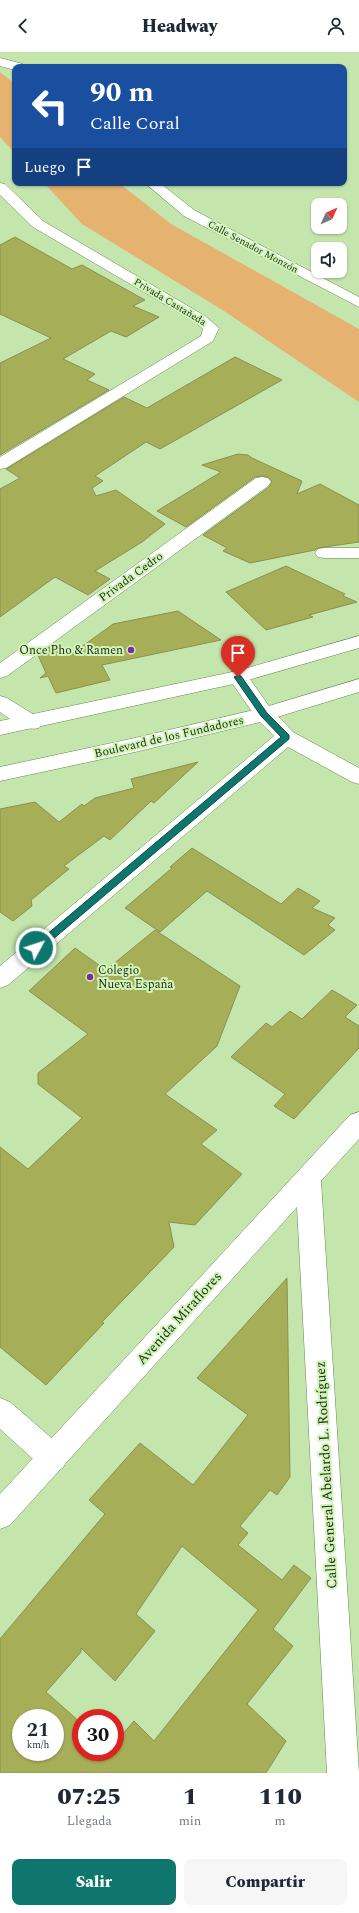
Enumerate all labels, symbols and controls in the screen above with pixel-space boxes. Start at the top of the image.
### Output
text: Headway [142,13,217,40]
icon: back [12,15,34,37]
icon: person [325,15,347,37]
text: 90 m [90,71,154,114]
icon: left [24,80,76,132]
text: Calle Coral [90,110,180,137]
text: Luego [24,156,65,179]
icon: arrive [73,156,95,178]
north arrow [311,198,347,234]
map controls [311,198,347,278]
street label: Calle Senador Monzón [205,216,301,278]
button: sound [311,242,347,278]
street label: Privada Castañeda [131,274,209,330]
street label: Privada Cedro [95,547,167,607]
pin [221,636,255,677]
place label: Once Pho & Ramen [19,641,123,660]
icon: arrive [227,642,249,664]
marker: Once Pho & Ramen [126,645,136,655]
street label: Boulevard de los Fundadores [92,711,246,763]
position arrow [15,927,57,969]
place label: Colegio Nueva España [98,961,173,994]
marker: Colegio Nueva España [85,972,95,982]
street label: Avenida Miraflores [131,1267,227,1369]
street label: Calle General Abelardo L. Rodríguez [310,1361,342,1589]
speed limit sign: 30 [72,1709,124,1761]
text: 21 [27,1715,49,1745]
text: km/h [27,1737,49,1753]
text: 07:25 [57,1779,122,1815]
text: 1 [183,1779,197,1815]
text: 110 [259,1779,302,1815]
text: Llegada [67,1811,112,1831]
text: min [179,1811,201,1831]
text: m [275,1811,286,1831]
button: Salir [12,1859,176,1905]
button: Compartir [184,1859,347,1905]

